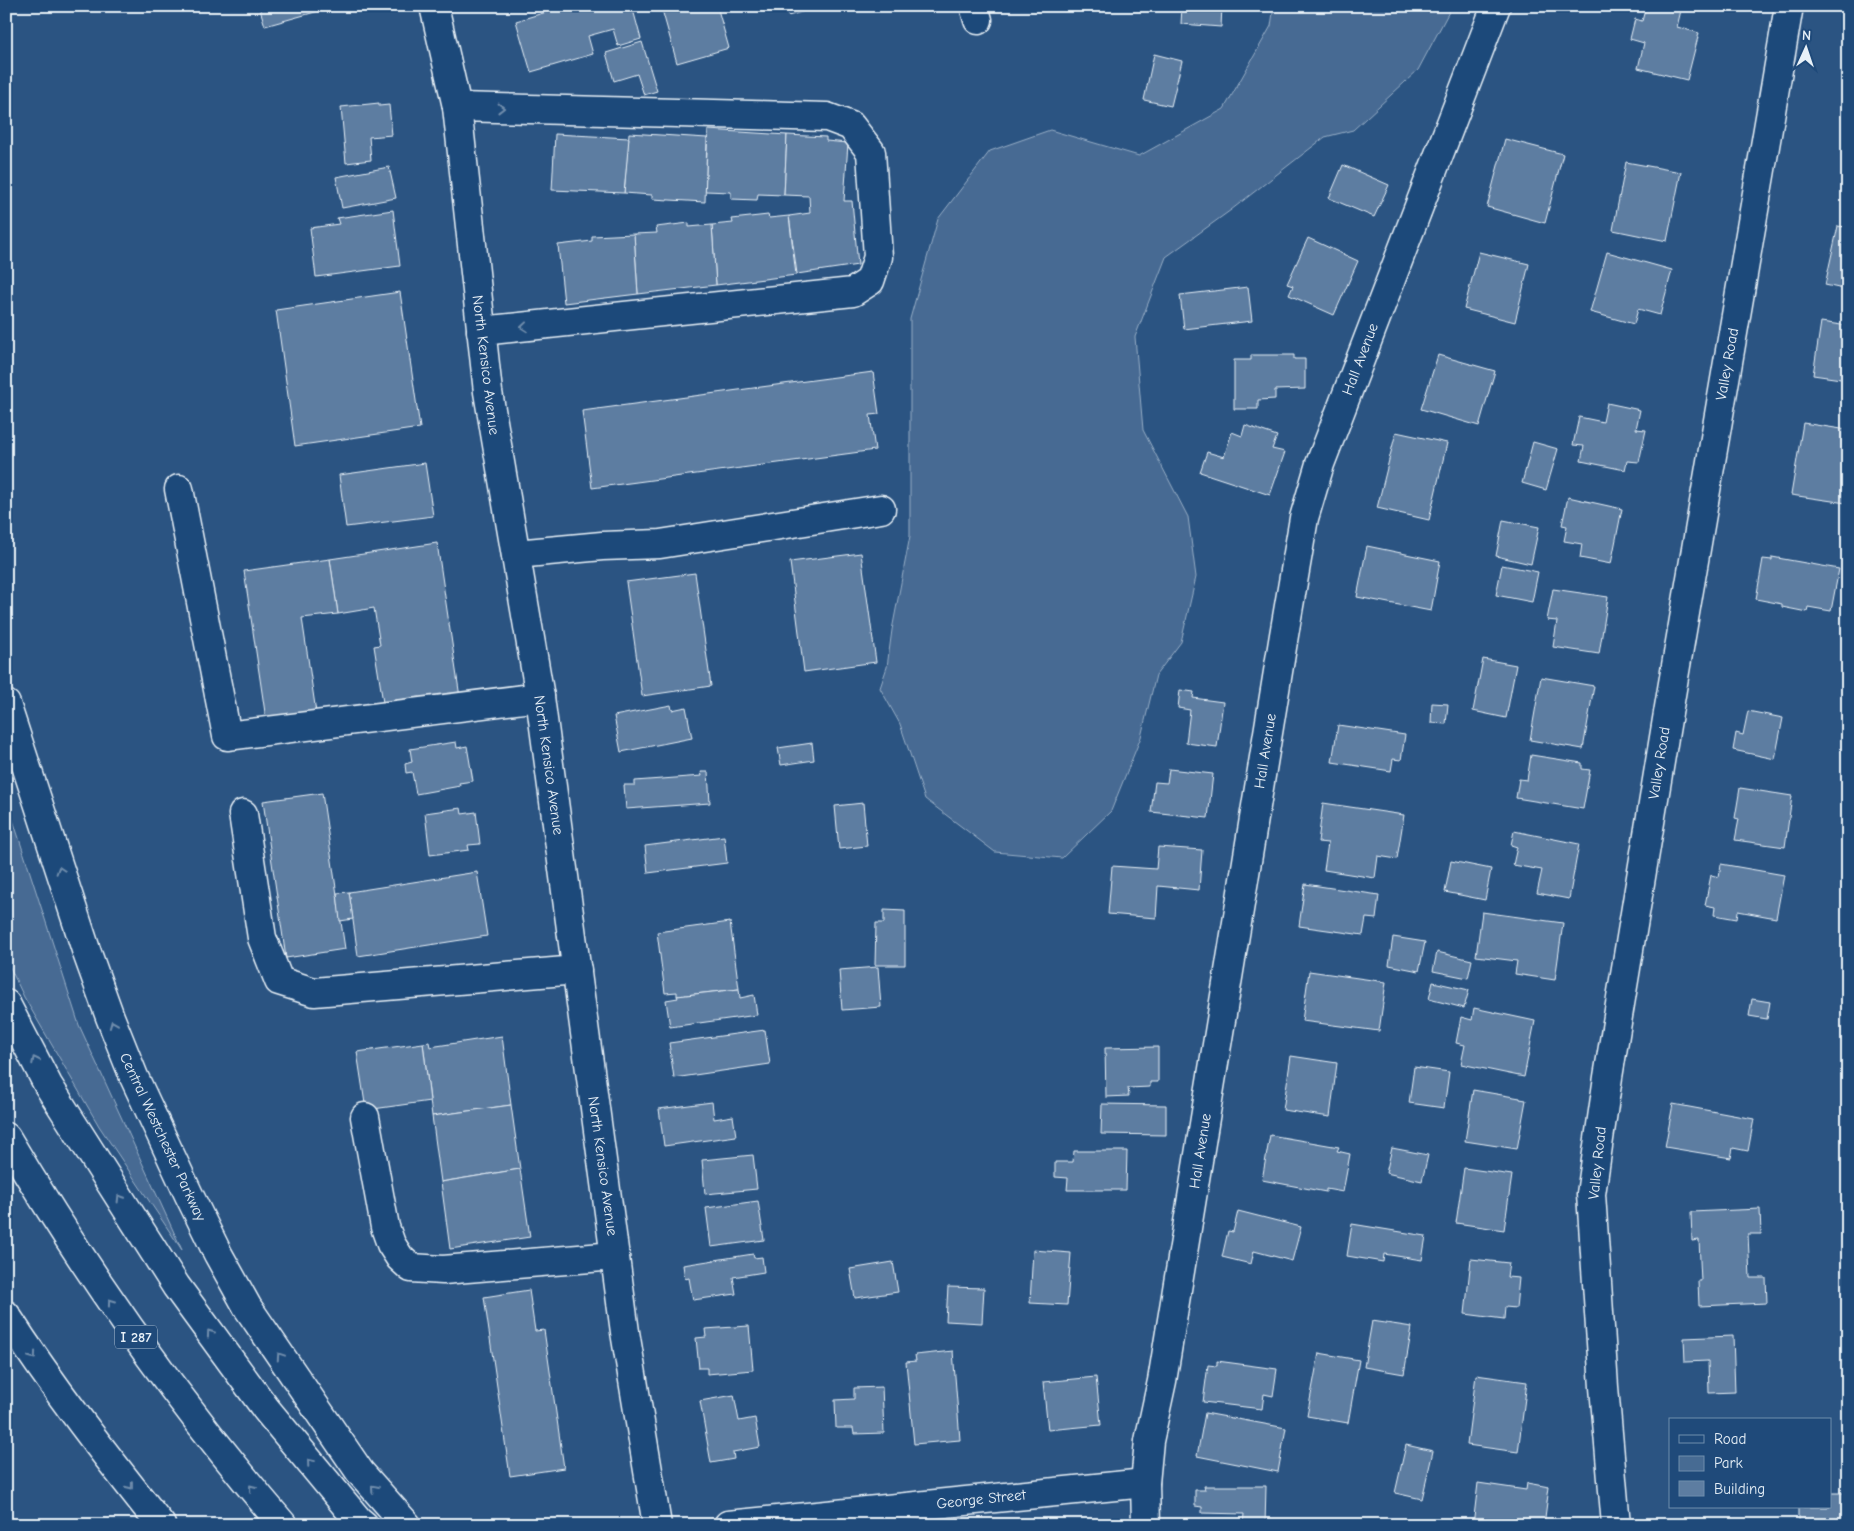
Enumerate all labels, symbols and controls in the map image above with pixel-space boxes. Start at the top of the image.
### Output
north arrow [1782,22,1832,72]
text: N [1802,27,1812,44]
one-way arrow [497,103,505,113]
street label: North Kensico Avenue [468,294,504,436]
street label: Hall Avenue [1338,320,1382,398]
one-way arrow [519,321,527,332]
street label: Valley Road [1712,326,1742,402]
street label: North Kensico Avenue [530,694,568,836]
street label: Hall Avenue [1250,712,1280,790]
street label: Valley Road [1644,725,1674,801]
one-way arrow [56,867,66,875]
one-way arrow [108,1020,119,1029]
street label: Central Westchester Parkway [116,1050,210,1224]
one-way arrow [31,1056,41,1065]
street label: North Kensico Avenue [584,1095,622,1237]
street label: Hall Avenue [1185,1112,1215,1190]
street label: Valley Road [1584,1126,1610,1200]
one-way arrow [116,1195,126,1204]
one-way arrow [108,1298,117,1308]
road number: I 287 [115,1325,157,1348]
one-way arrow [207,1329,216,1339]
one-way arrow [27,1350,36,1360]
one-way arrow [277,1352,286,1362]
legend [1669,1418,1832,1508]
text: Road [1714,1430,1746,1448]
text: Park [1714,1454,1743,1472]
one-way arrow [306,1458,315,1467]
one-way arrow [124,1480,133,1490]
text: Building [1714,1480,1765,1498]
one-way arrow [248,1484,257,1493]
one-way arrow [371,1485,380,1494]
street label: George Street [935,1485,1027,1513]

